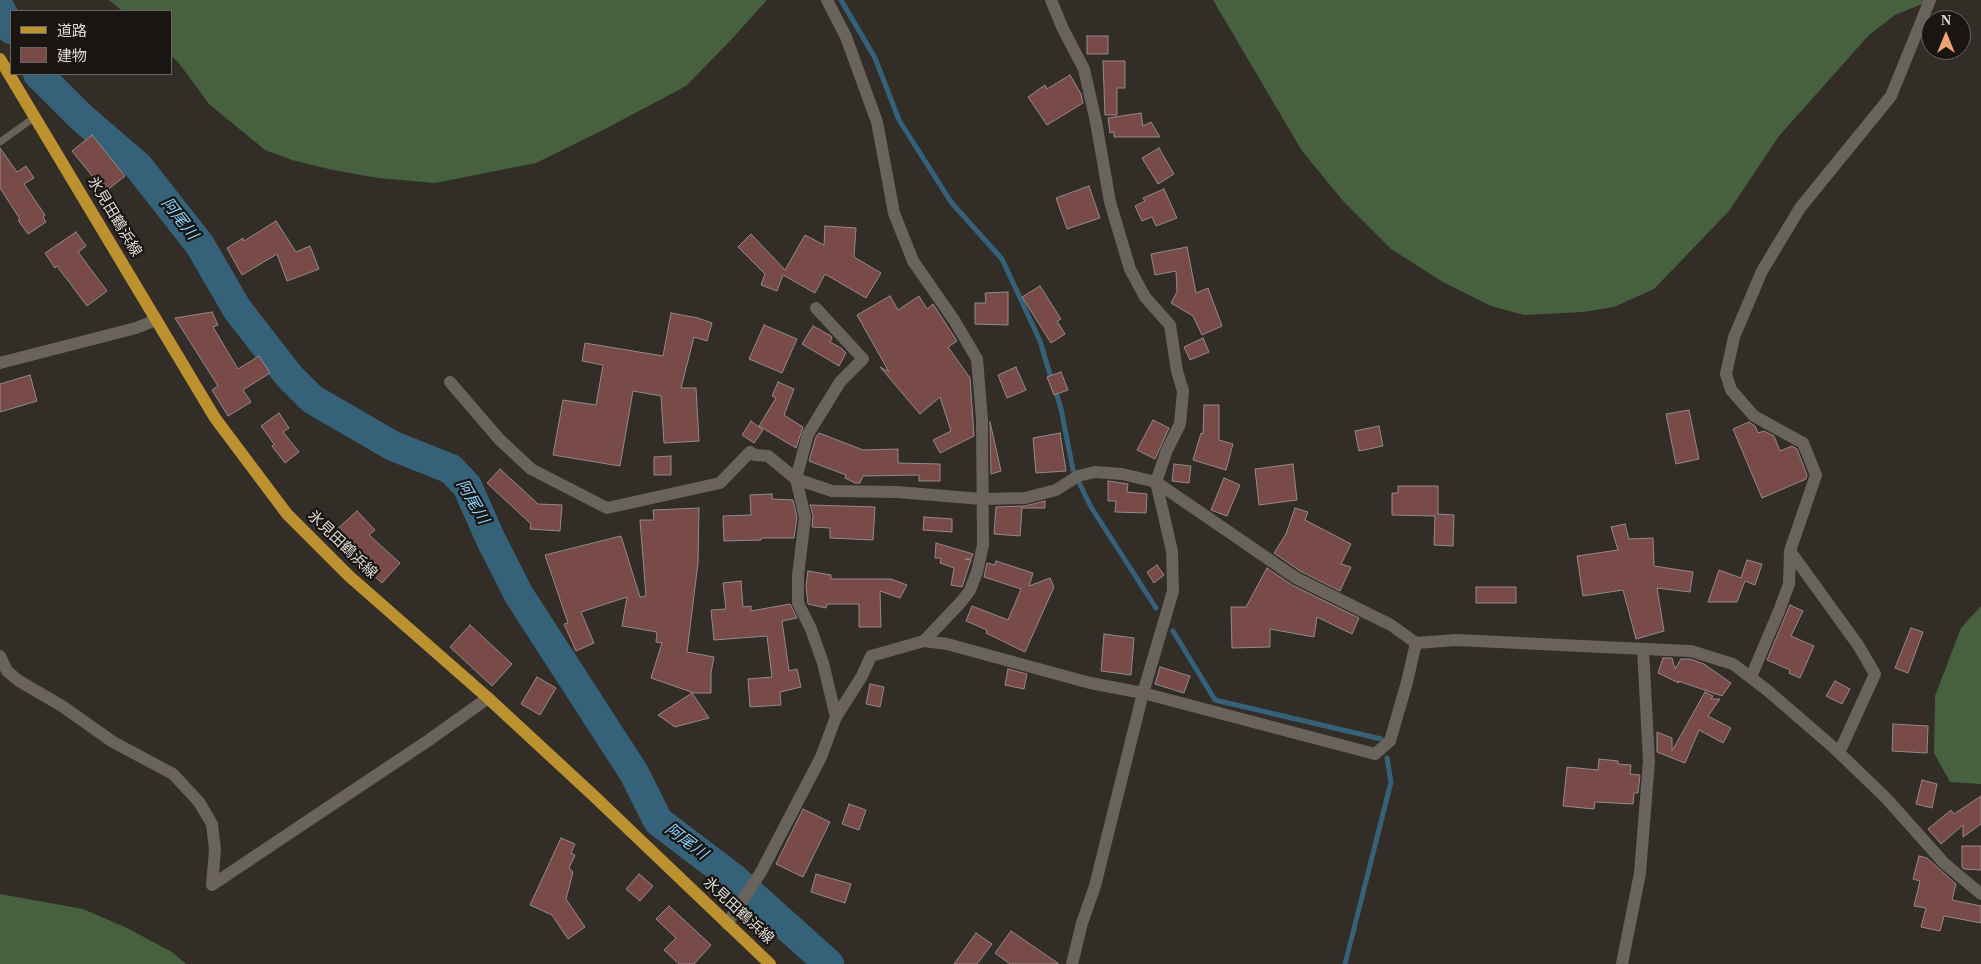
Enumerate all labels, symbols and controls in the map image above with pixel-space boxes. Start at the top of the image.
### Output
legend [10,10,172,75]
north arrow [1921,10,1971,60]
text: N [1941,13,1951,28]
text: 道路 [57,23,87,39]
text: 建物 [57,48,87,64]
street label: 氷見田鶴浜線 [83,174,145,260]
water label: 阿尾川 [157,194,201,244]
water label: 阿尾川 [452,476,492,528]
street label: 氷見田鶴浜線 [303,507,381,583]
water label: 阿尾川 [661,820,711,864]
street label: 氷見田鶴浜線 [699,874,777,948]

